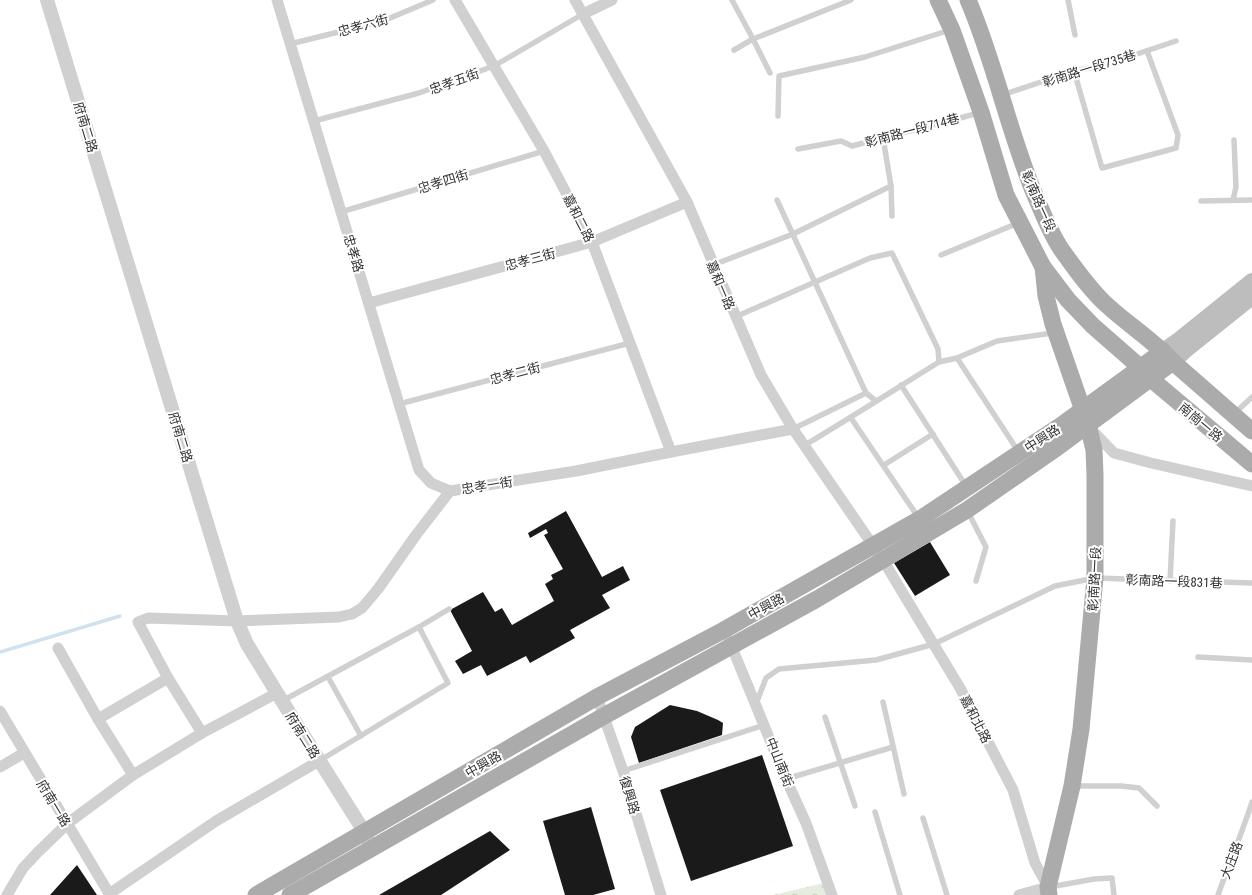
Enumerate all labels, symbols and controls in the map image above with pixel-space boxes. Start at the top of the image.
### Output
street label: 忠孝六街 [336,12,390,39]
street label: 彰南路一段735巷 [1040,47,1138,90]
street label: 忠孝五街 [427,66,481,97]
street label: 府南二路 [71,100,100,154]
street label: 彰南路一段714巷 [863,111,961,150]
street label: 忠孝四街 [416,167,470,196]
street label: 彰南路一段 [1018,168,1059,234]
street label: 嘉和二路 [560,192,597,245]
street label: 忠孝路 [341,232,366,274]
street label: 忠孝三街 [503,246,557,273]
street label: 嘉和一路 [703,258,738,312]
street label: 忠孝二街 [488,360,542,387]
street label: 南崗一路 [1176,400,1225,445]
street label: 府南二路 [166,410,195,464]
street label: 中興路 [1022,422,1063,455]
street label: 忠孝一街 [460,474,514,497]
street label: 彰南路一段 [1085,546,1104,612]
street label: 彰南路一段831巷 [1125,572,1223,591]
street label: 中興路 [746,590,787,622]
street label: 嘉和北路 [957,693,994,746]
street label: 府南二路 [282,709,323,761]
street label: 中山南街 [763,735,796,789]
street label: 中興路 [463,748,504,781]
street label: 復興路 [617,774,642,816]
street label: 府南一路 [34,777,73,829]
street label: 大庄路 [1217,839,1245,881]

